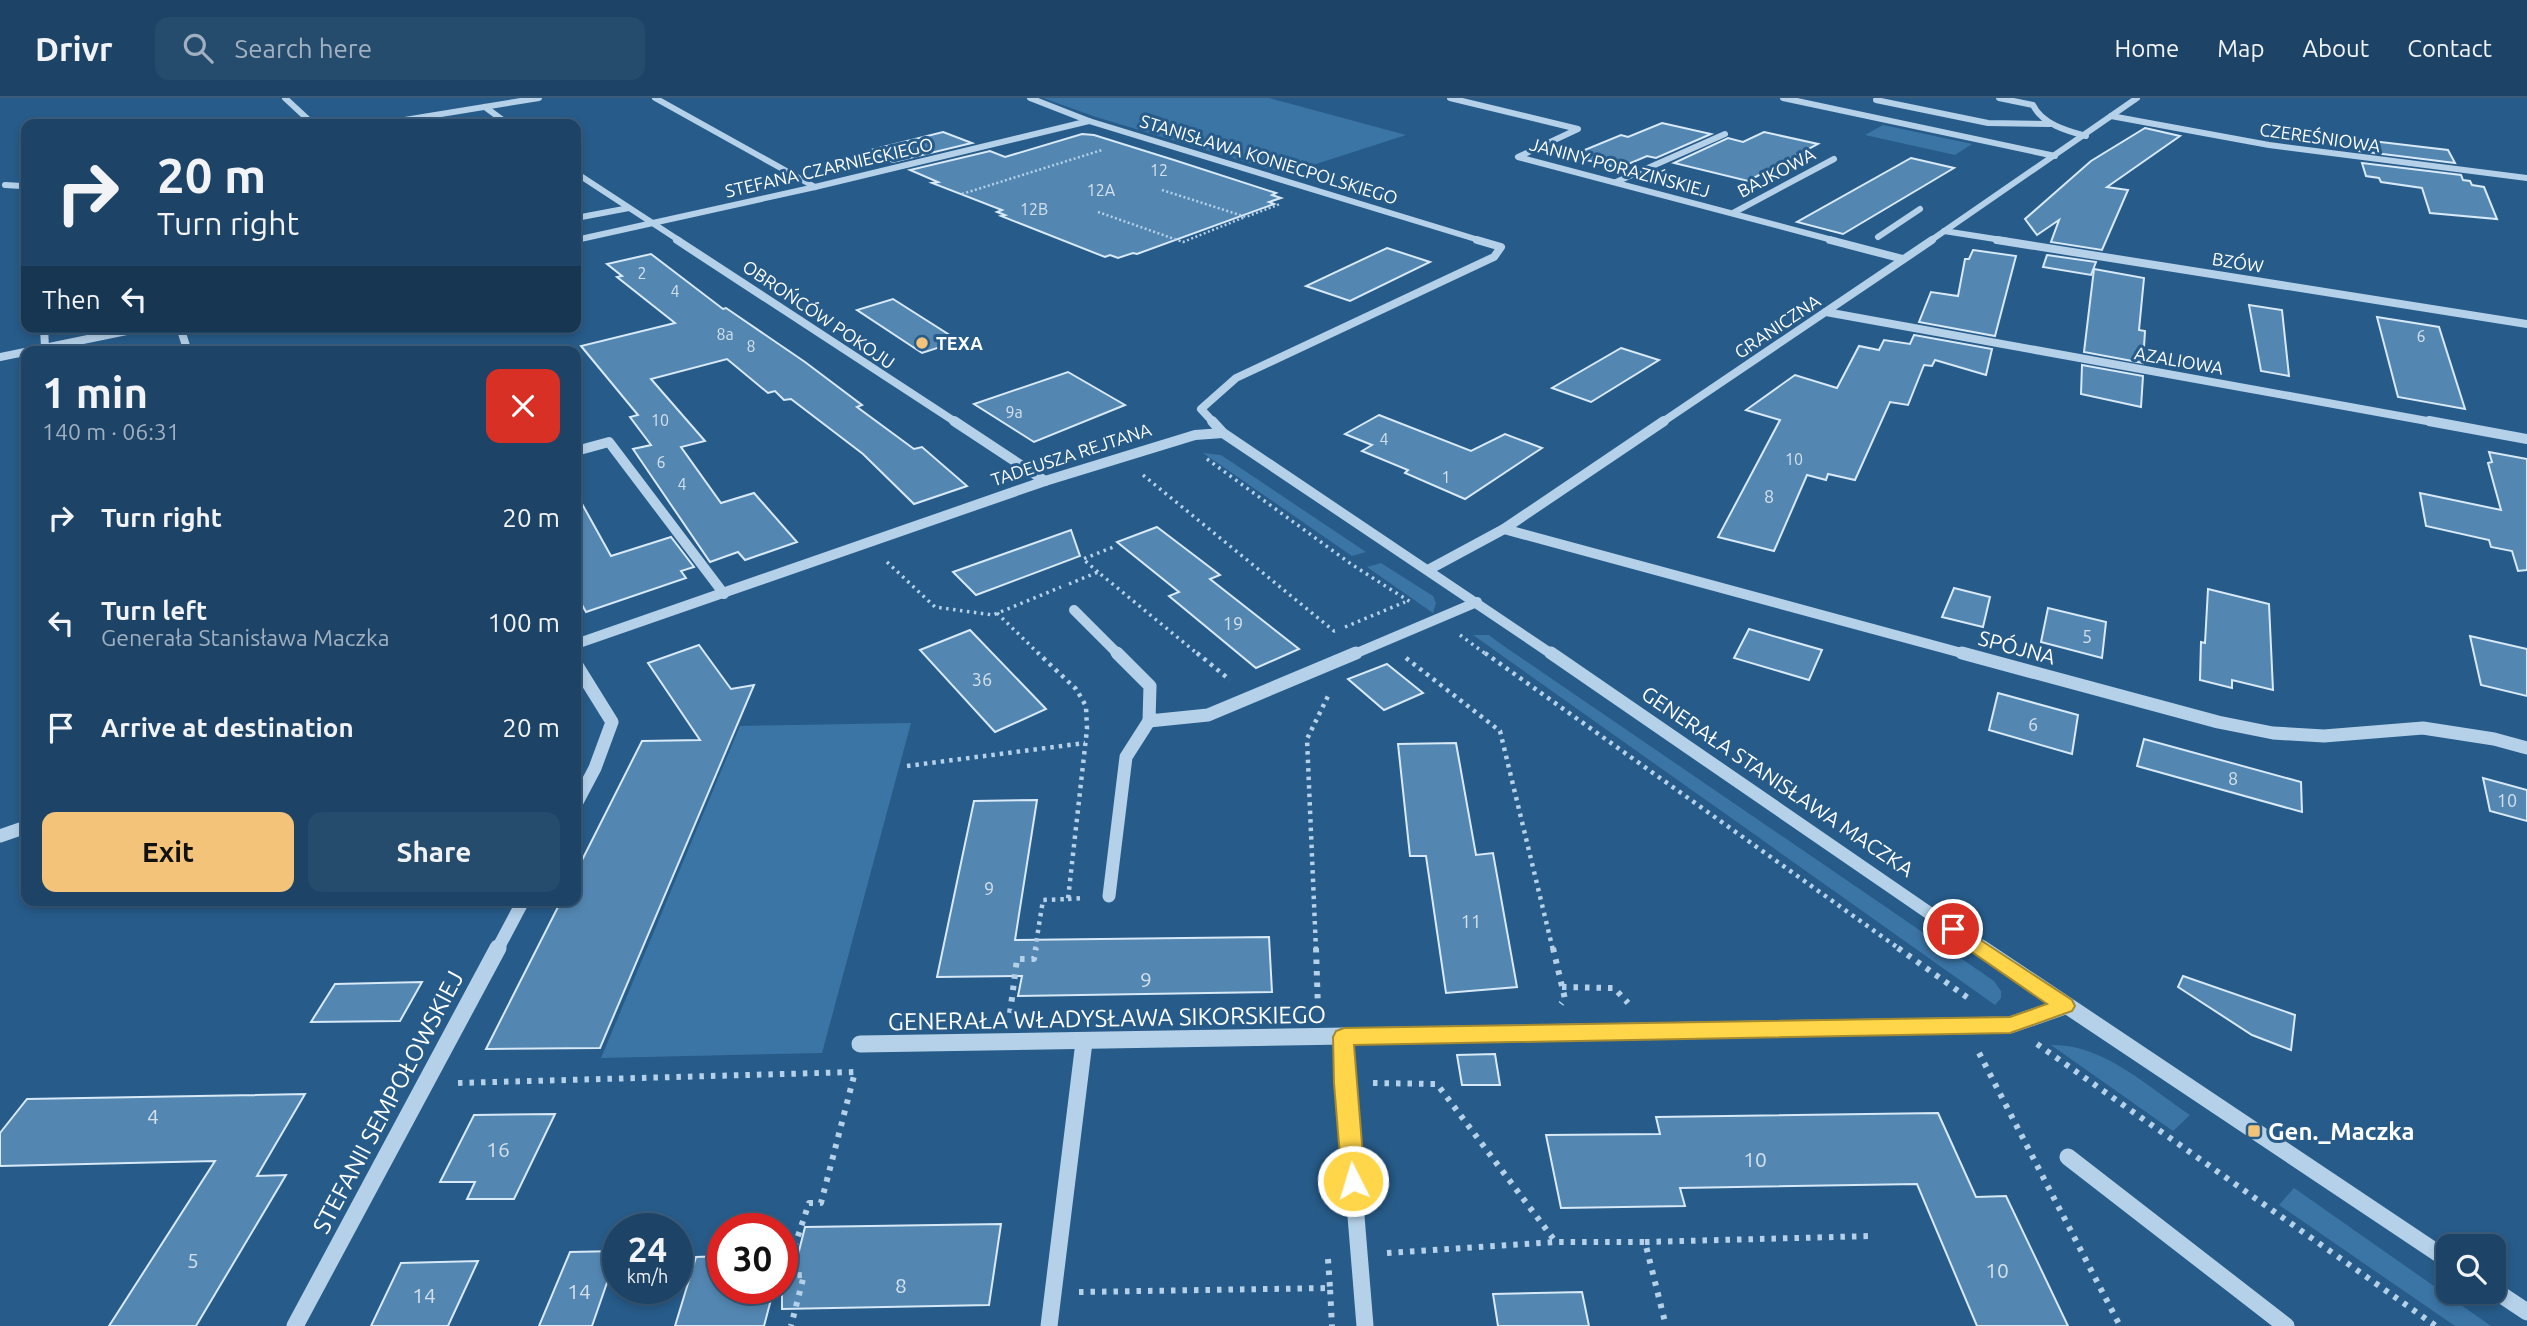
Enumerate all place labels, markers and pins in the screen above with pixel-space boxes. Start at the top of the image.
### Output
place label: TEXA [936,333,983,353]
marker: TEXA [914,335,930,351]
pin [1923,899,1983,959]
place label: Gen._Maczka [2268,1118,2415,1145]
marker: Gen._Maczka [2246,1123,2262,1139]

